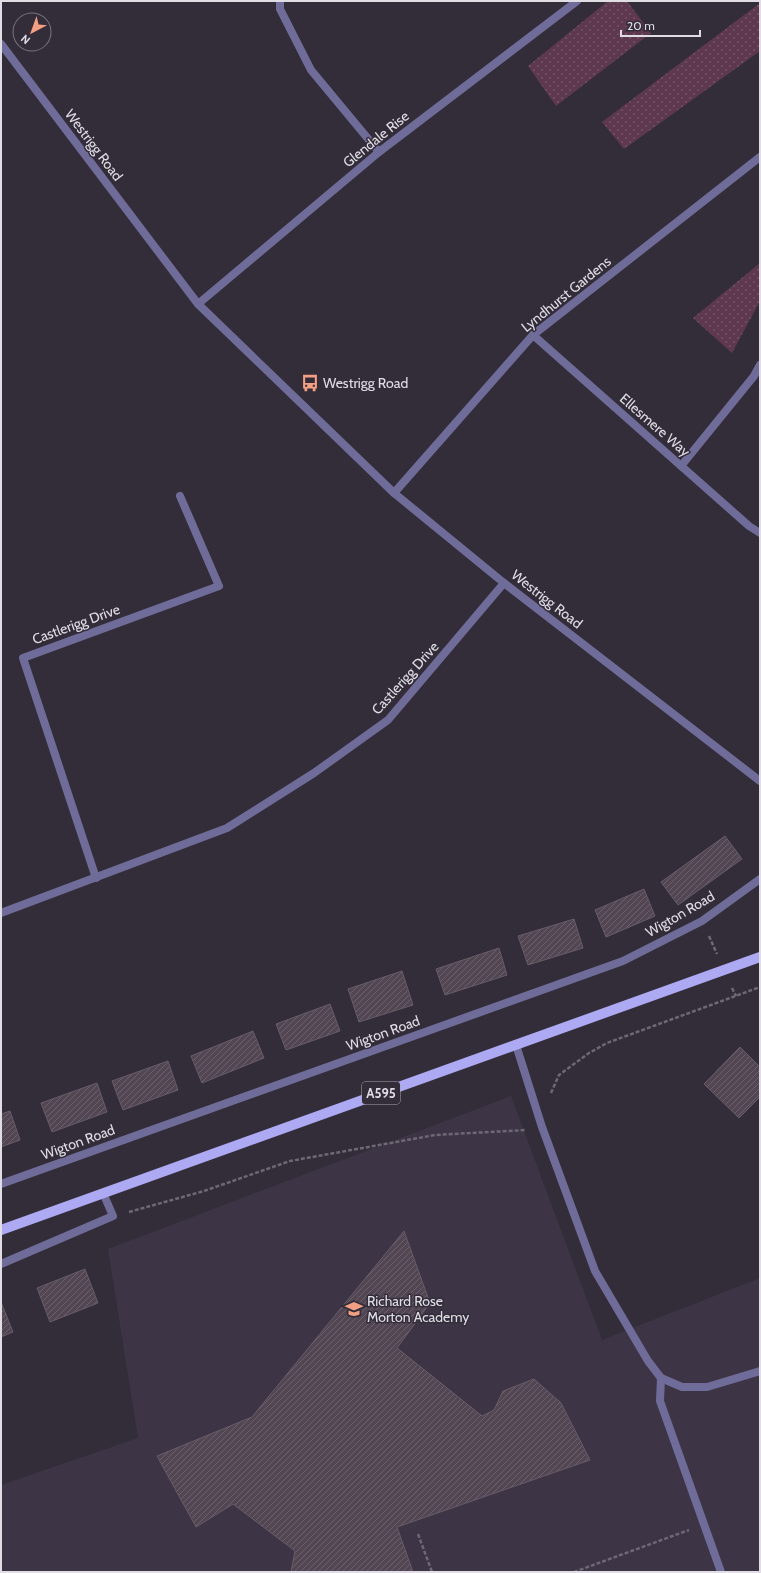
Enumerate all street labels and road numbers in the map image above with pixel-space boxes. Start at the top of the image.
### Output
street label: Westrigg Road [61,106,127,184]
street label: Glendale Rise [339,107,413,171]
street label: Lyndhurst Gardens [517,252,615,336]
street label: Ellesmere Way [616,390,694,460]
street label: Westrigg Road [508,566,586,632]
street label: Castlerigg Drive [30,600,122,648]
street label: Castlerigg Drive [367,638,443,718]
street label: Wigton Road [642,887,718,941]
street label: Wigton Road [344,1011,422,1055]
road number: A595 [362,1082,400,1104]
street label: Wigton Road [39,1120,117,1164]

